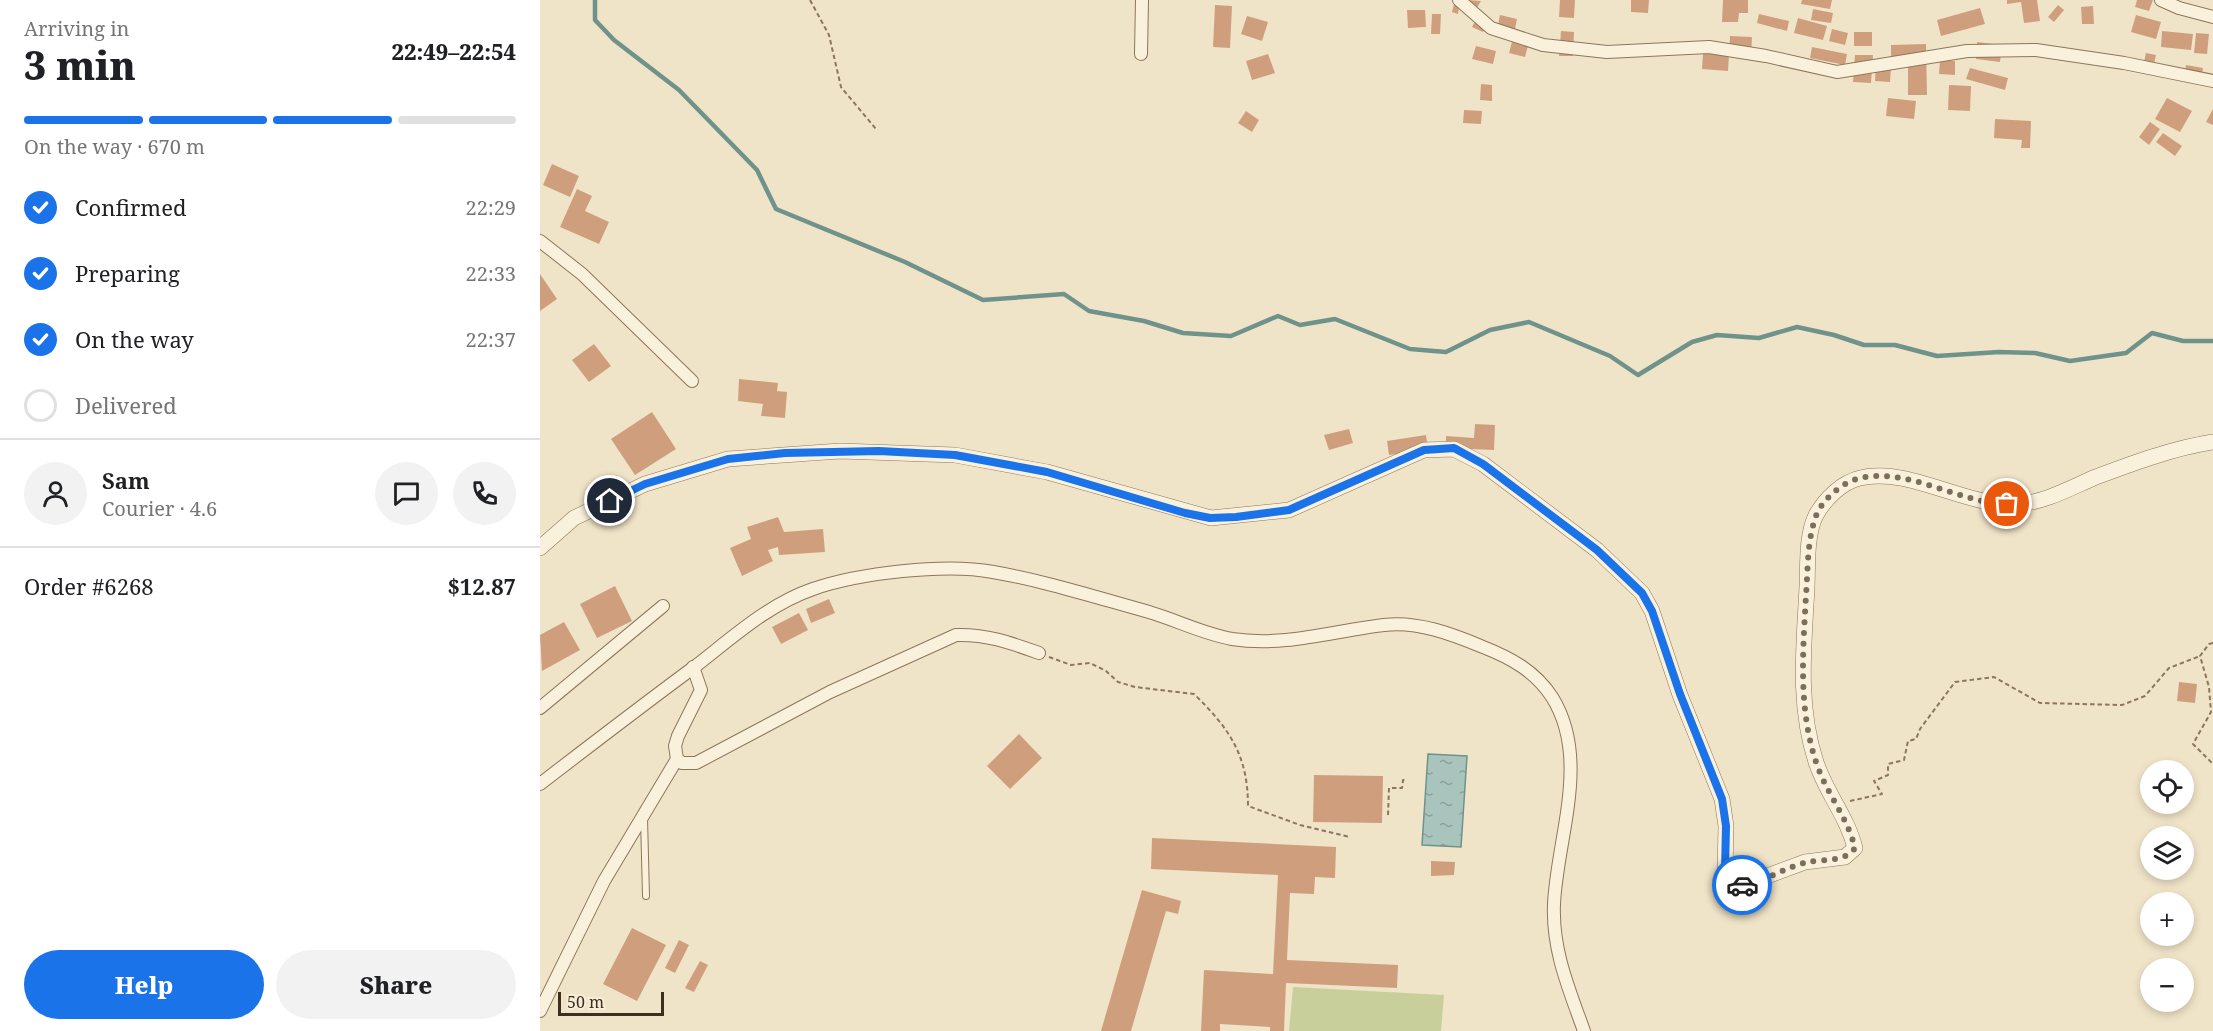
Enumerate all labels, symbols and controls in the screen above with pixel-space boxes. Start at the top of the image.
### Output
text: Arriving in [24,15,129,42]
text: 22:49–22:54 [392,36,516,66]
text: 3 min [24,38,136,91]
text: On the way · 670 m [24,133,205,160]
icon: check [24,191,57,224]
text: Confirmed [75,192,186,222]
text: 22:29 [466,194,516,221]
icon: check [24,257,57,290]
text: Preparing [75,258,180,288]
text: 22:33 [466,260,516,287]
icon: check [24,323,57,356]
text: On the way [75,324,194,354]
text: 22:37 [466,326,516,353]
text: Delivered [75,390,177,420]
button: person [24,462,87,525]
button: chat [375,462,438,525]
button: phone [453,462,516,525]
text: Sam [102,465,150,495]
pin [584,475,635,526]
pin [1981,478,2032,529]
icon: home [593,484,626,517]
icon: bag [1990,487,2023,520]
text: Courier · 4.6 [102,495,217,522]
text: Order #6268 [24,571,154,601]
text: $12.87 [447,571,516,601]
map controls [2140,760,2194,1012]
button: locate [2140,760,2194,814]
button: layers [2140,826,2194,880]
courier [1712,855,1772,915]
icon: car [1726,869,1759,902]
button: + [2140,892,2194,946]
button: Help [24,950,264,1019]
button: Share [276,950,516,1019]
button: − [2140,958,2194,1012]
scale bar [558,989,664,1016]
text: 50 m [567,991,604,1013]

